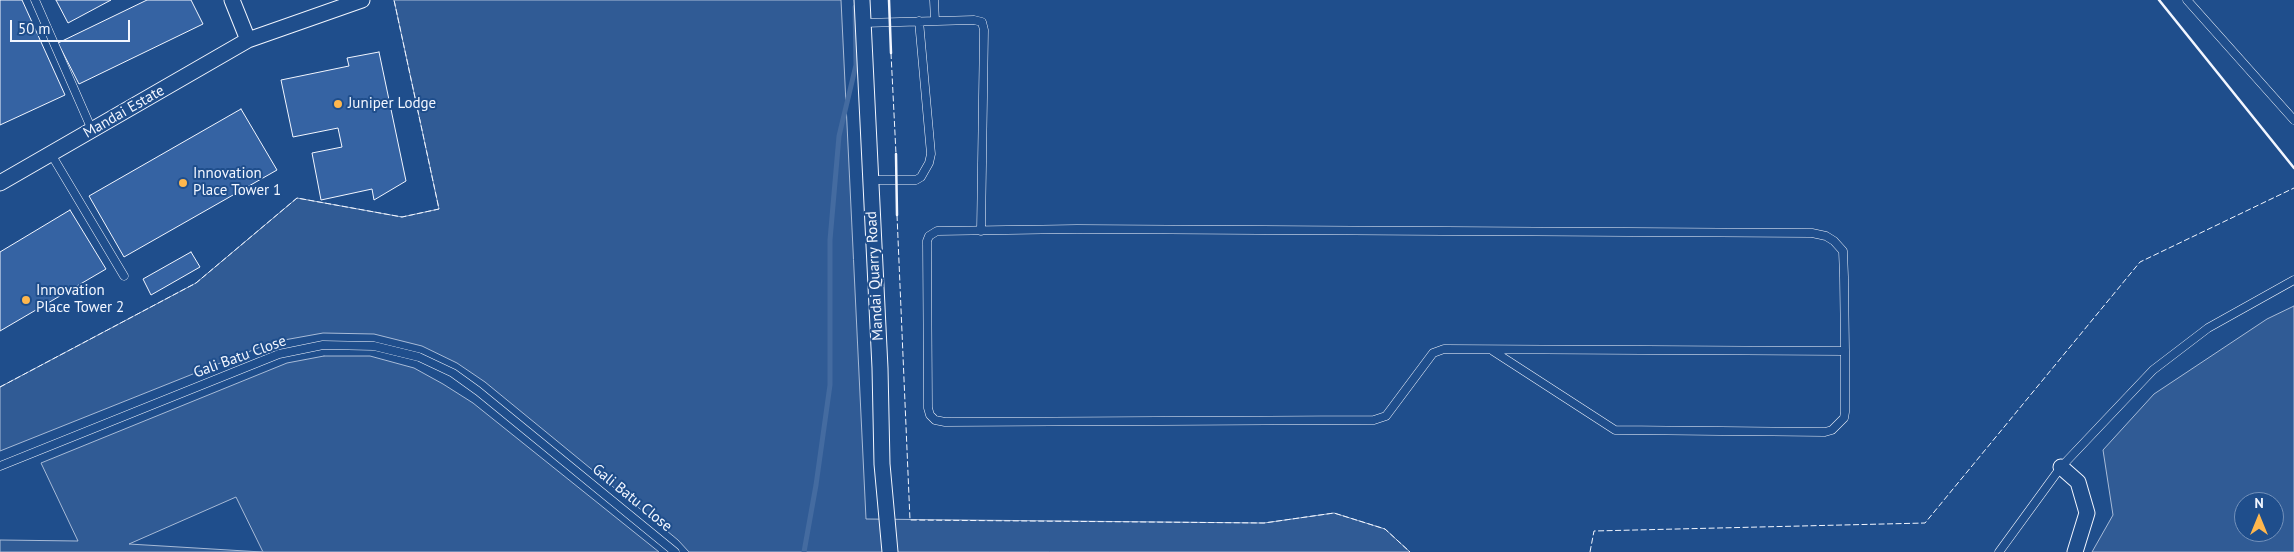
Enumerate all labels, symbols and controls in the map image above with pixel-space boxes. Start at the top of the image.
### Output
scale bar [12,10,132,42]
text: 50 m [18,19,51,38]
street label: Mandai Estate [80,82,168,142]
place label: Juniper Lodge [348,95,436,113]
marker: Juniper Lodge [332,98,344,110]
place label: Innovation Place Tower 1 [193,165,281,200]
marker: Innovation Place Tower 1 [177,177,189,189]
street label: Mandai Quarry Road [863,211,887,341]
place label: Innovation Place Tower 2 [36,282,124,317]
marker: Innovation Place Tower 2 [20,294,32,306]
street label: Gali Batu Close [191,332,289,382]
street label: Gali Batu Close [589,460,675,536]
north arrow [2234,492,2284,542]
text: N [2254,494,2264,512]

